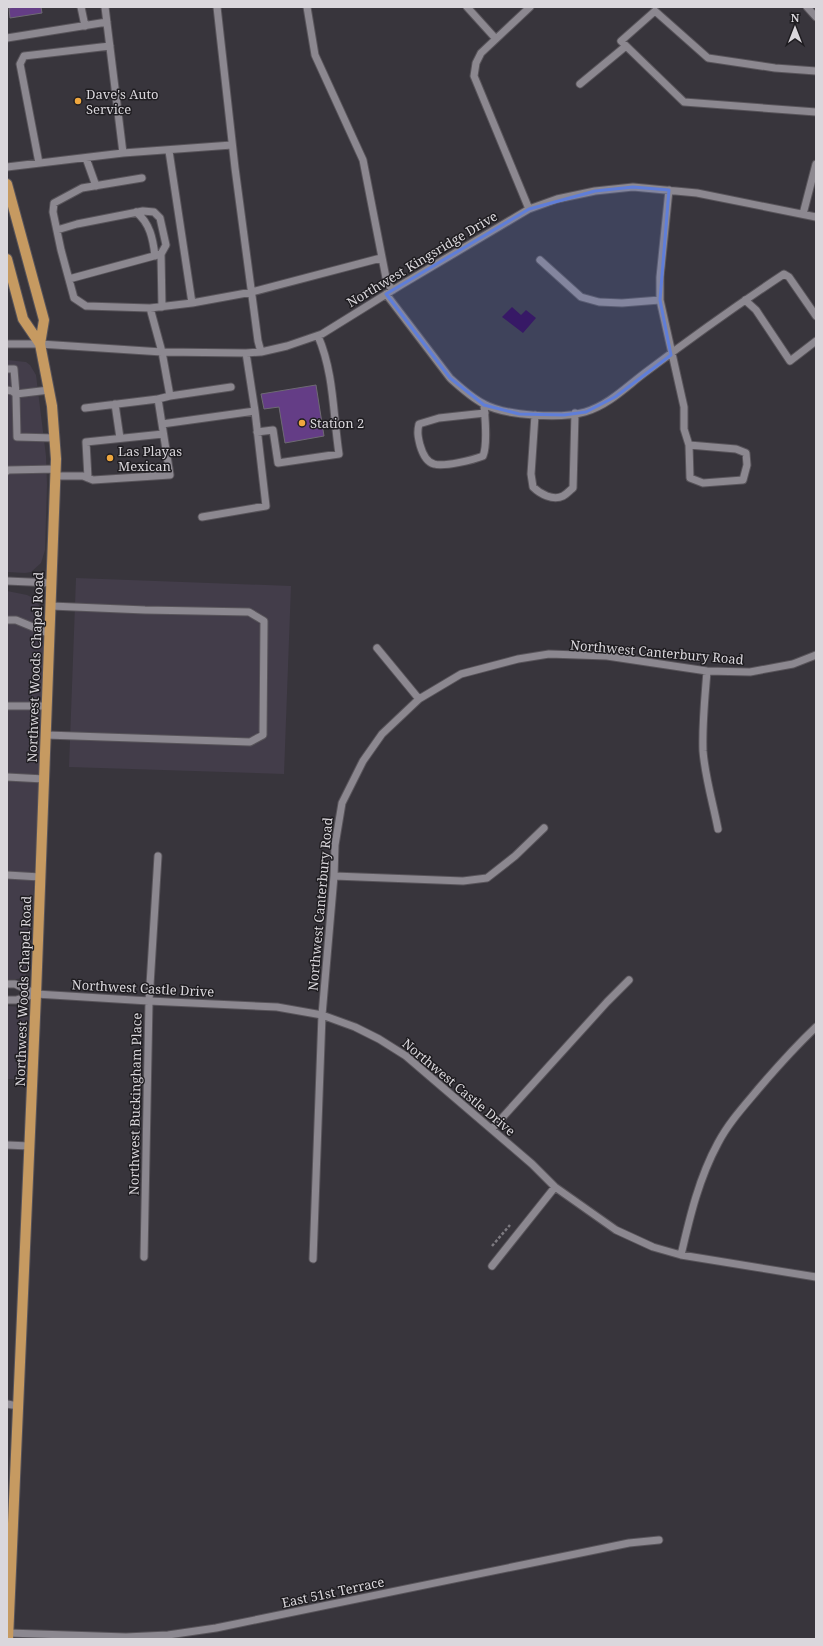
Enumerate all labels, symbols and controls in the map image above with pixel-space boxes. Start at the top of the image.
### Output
north arrow [775,8,815,48]
text: N [791,10,800,25]
place label: Dave's Auto Service [86,85,159,118]
marker: Dave's Auto Service [73,96,83,106]
street label: Northwest Kingsridge Drive [343,207,501,311]
place label: Station 2 [310,414,364,432]
marker: Station 2 [297,418,307,428]
place label: Las Playas Mexican [118,442,182,475]
marker: Las Playas Mexican [105,453,115,463]
street label: Northwest Woods Chapel Road [23,571,47,763]
street label: Northwest Canterbury Road [569,635,745,669]
street label: Northwest Canterbury Road [303,816,337,992]
street label: Northwest Woods Chapel Road [11,895,35,1087]
street label: Northwest Castle Drive [71,975,215,1001]
street label: Northwest Buckingham Place [124,1013,146,1195]
street label: Northwest Castle Drive [399,1034,519,1140]
street label: East 51st Terrace [280,1572,386,1612]

